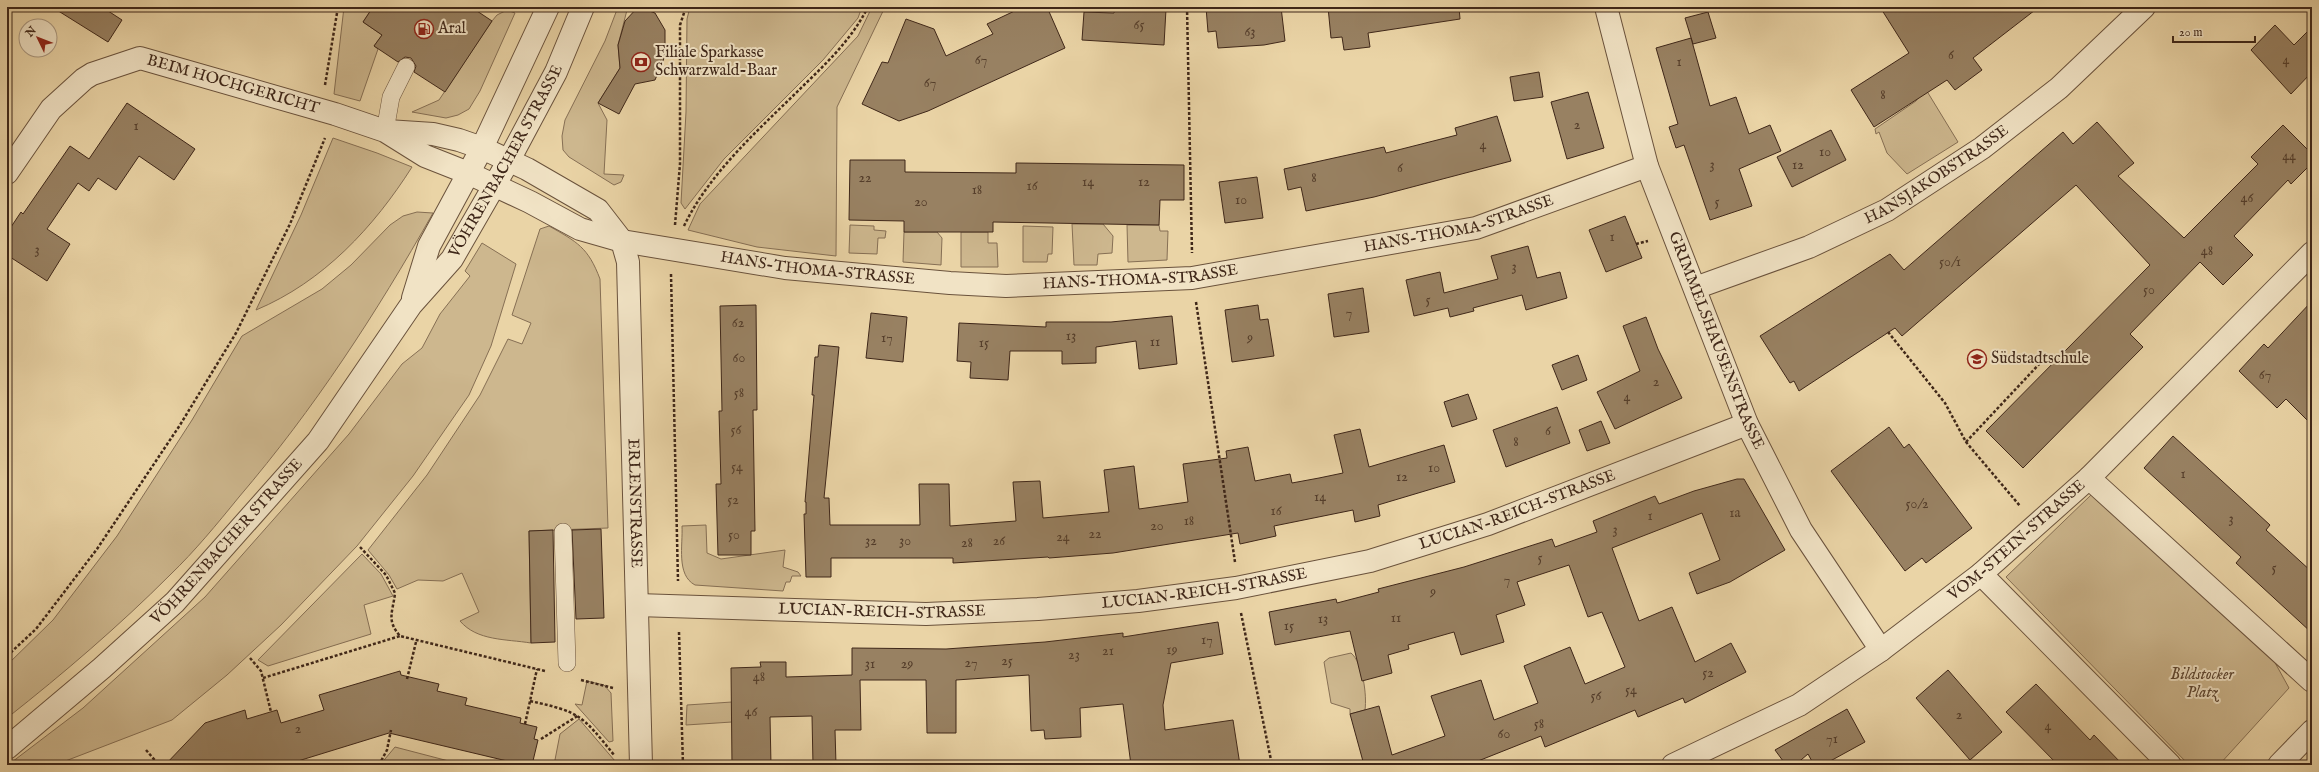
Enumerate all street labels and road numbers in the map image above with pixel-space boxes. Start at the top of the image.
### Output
street label: BEIM HOCHGERICHT [144,50,322,119]
street label: VÖHRENBACHER STRASSE [444,62,568,262]
street label: HANSJAKOBSTRASSE [1861,121,2013,229]
street label: HANS-THOMA-STRASSE [1362,191,1557,258]
street label: GRIMMELSHAUSENSTRASSE [1663,229,1768,453]
street label: HANS-THOMA-STRASSE [719,247,916,290]
street label: HANS-THOMA-STRASSE [1042,260,1239,294]
street label: ERLENSTRASSE [623,438,646,568]
street label: VÖHRENBACHER STRASSE [146,455,307,630]
street label: LUCIAN-REICH-STRASSE [1417,466,1619,555]
street label: VOM-STEIN-STRASSE [1943,476,2090,606]
street label: LUCIAN-REICH-STRASSE [1101,564,1309,614]
street label: LUCIAN-REICH-STRASSE [778,599,986,624]

